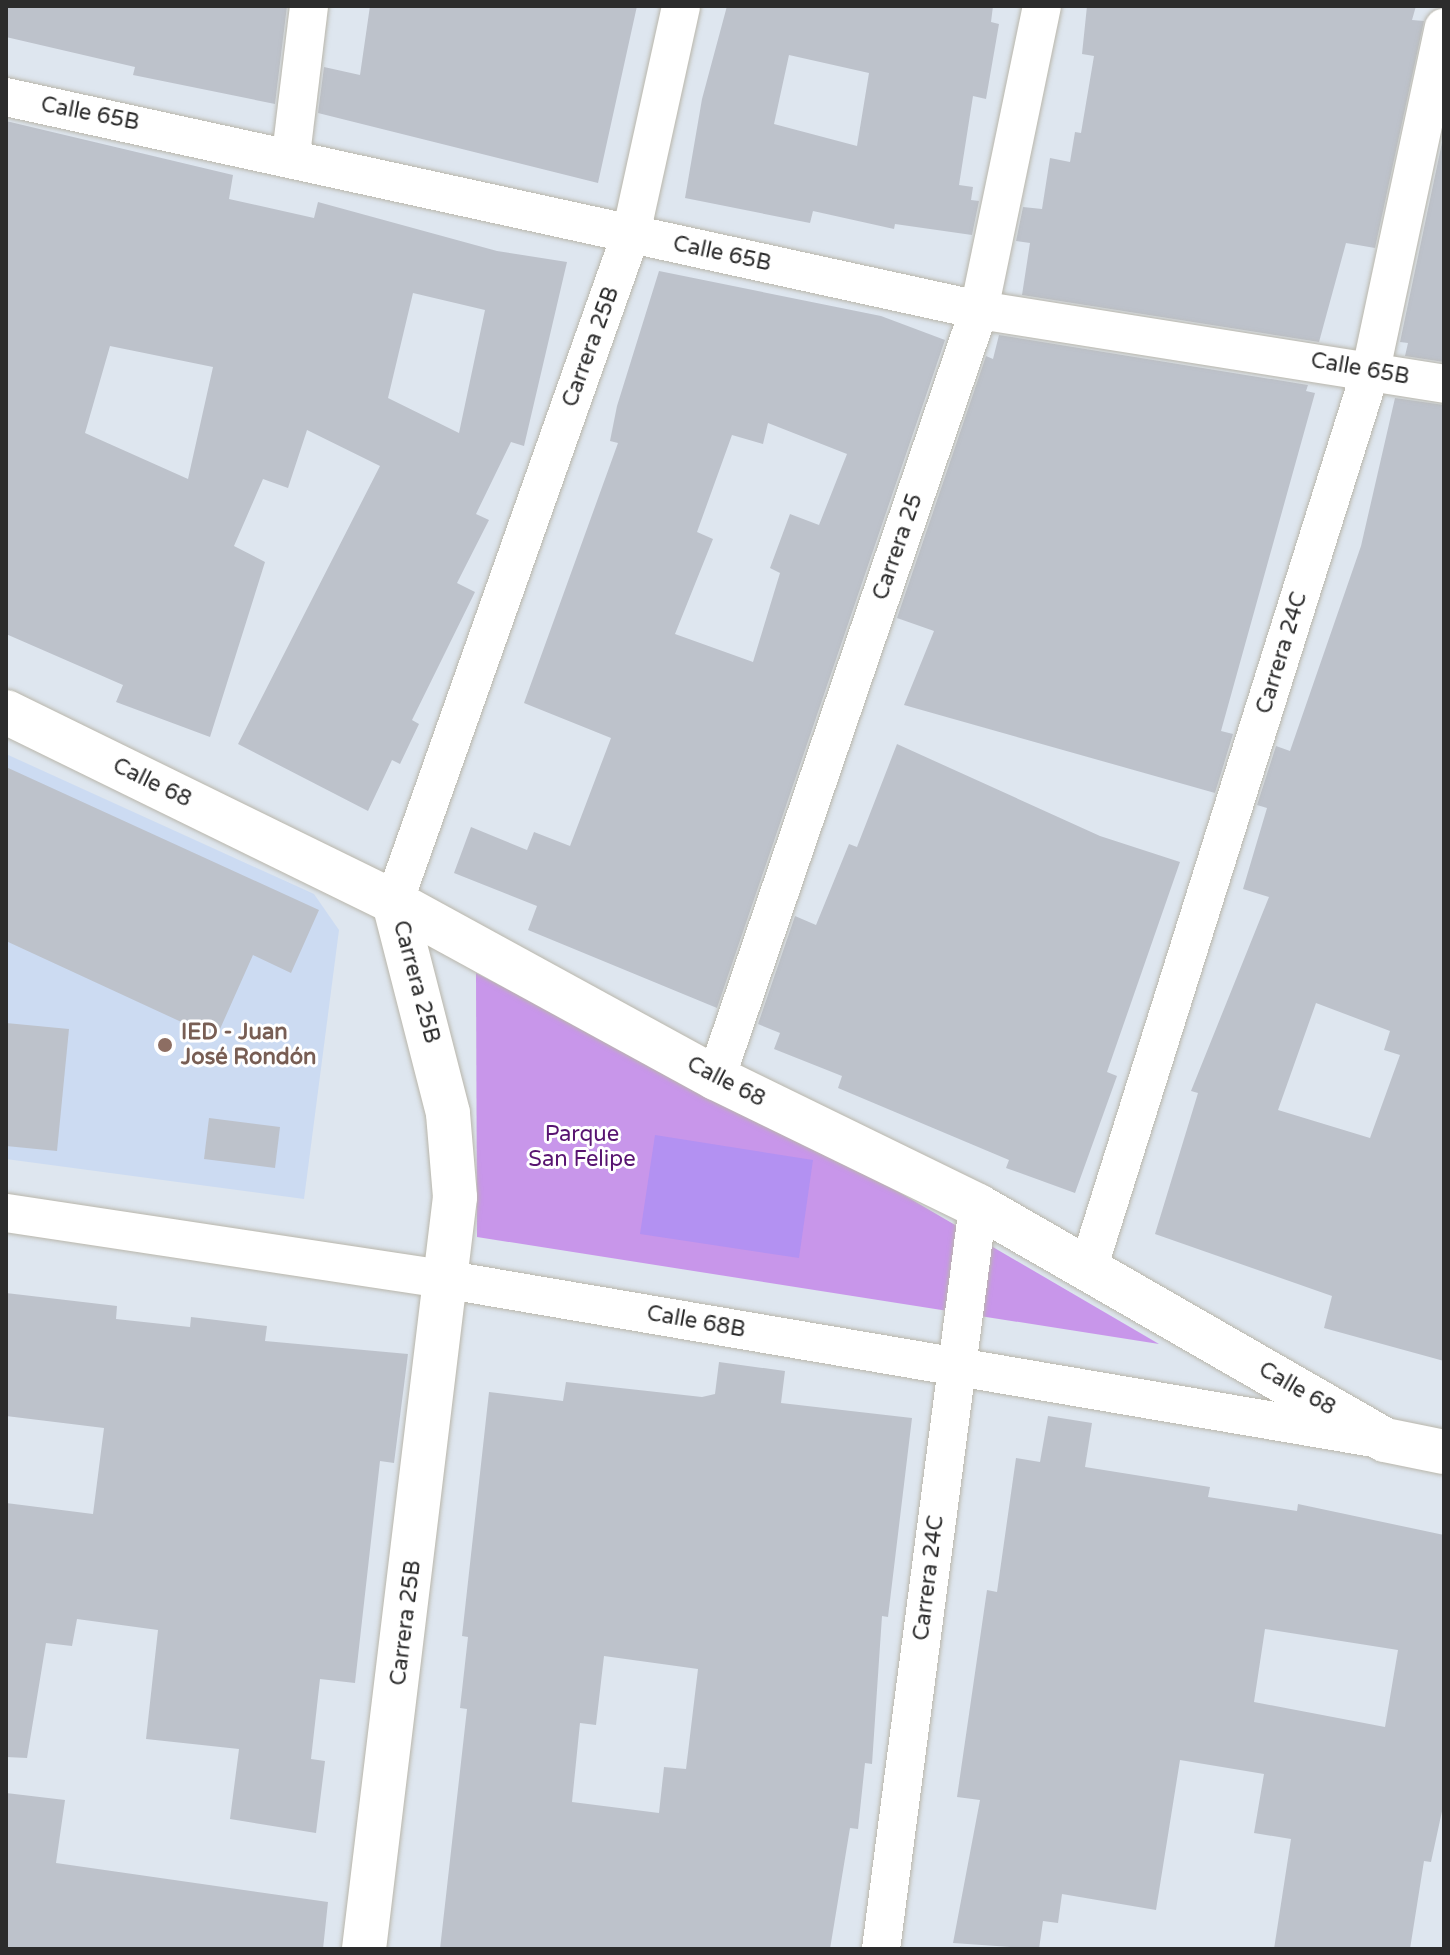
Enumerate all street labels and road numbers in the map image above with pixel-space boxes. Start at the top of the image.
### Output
street label: Calle 65B [39,92,141,136]
street label: Calle 65B [671,231,773,277]
street label: Carrera 25B [557,283,625,411]
street label: Calle 65B [1309,347,1411,391]
street label: Carrera 25 [867,490,929,604]
street label: Carrera 24C [1251,589,1313,717]
street label: Calle 68 [108,753,196,813]
street label: Carrera 25B [387,918,445,1046]
street label: Calle 68 [682,1051,770,1113]
street label: Calle 68B [645,1300,747,1344]
street label: Calle 68 [1254,1356,1340,1422]
street label: Carrera 24C [908,1514,950,1642]
street label: Carrera 25B [385,1559,427,1687]

